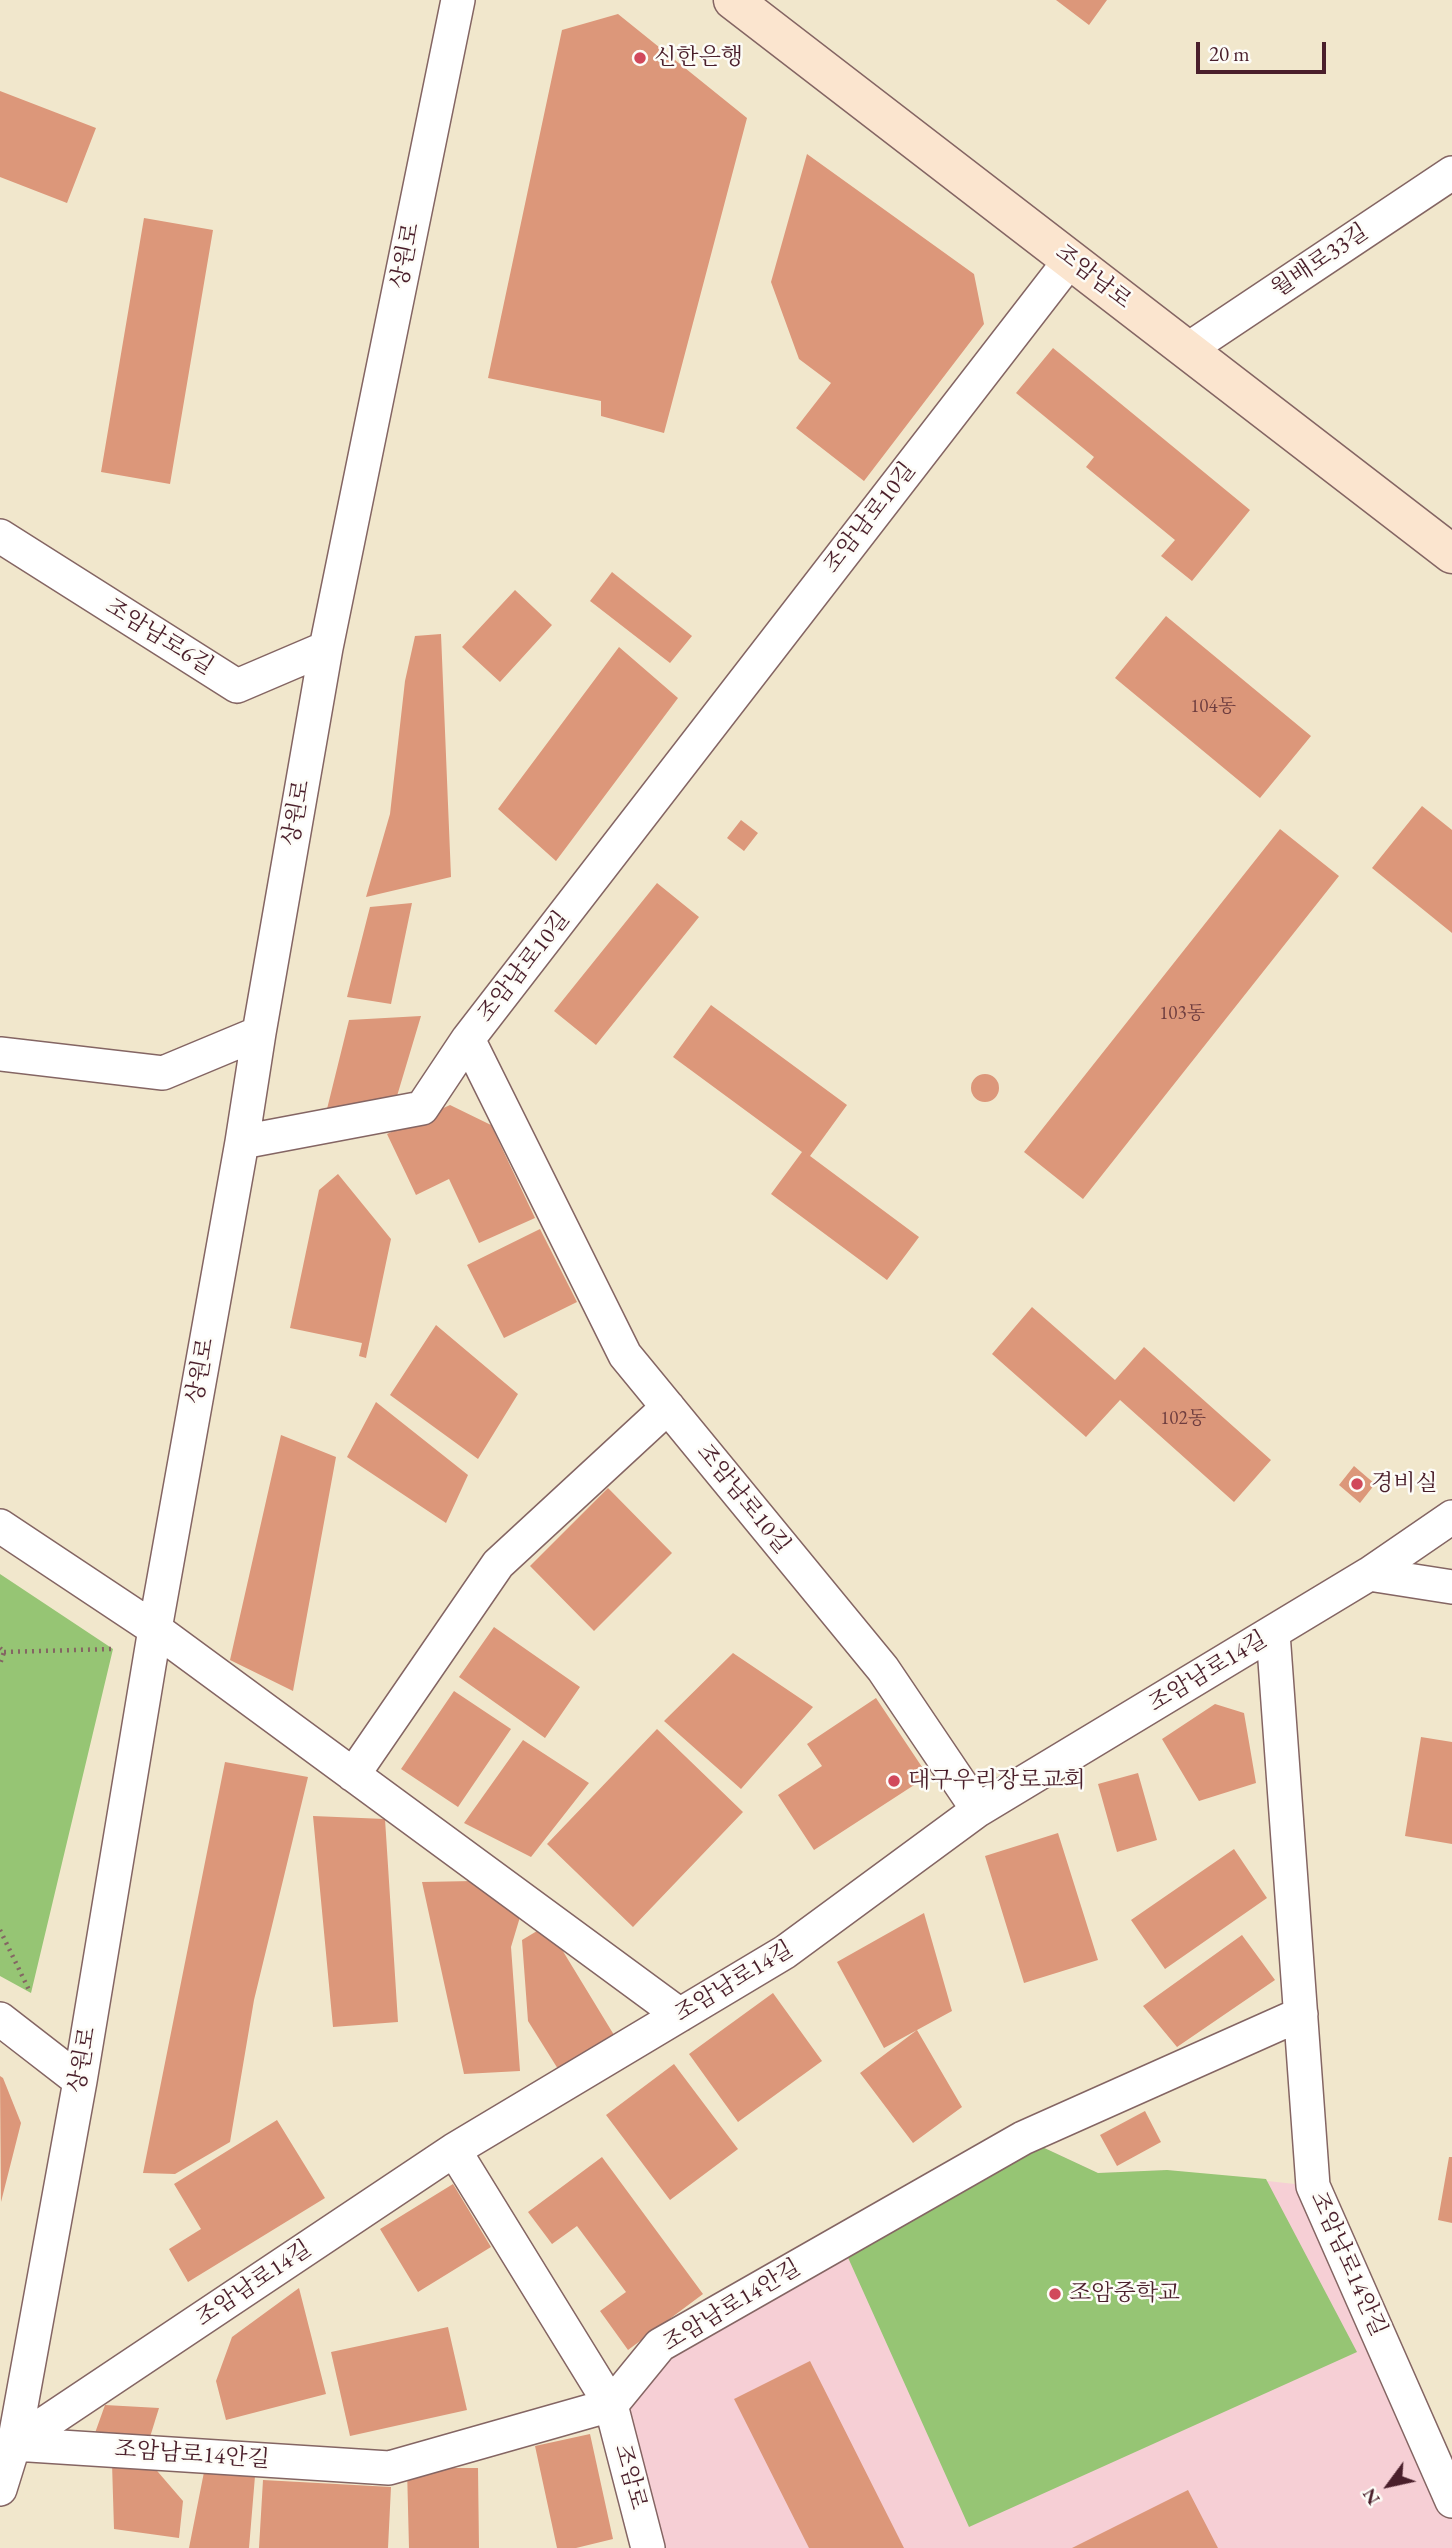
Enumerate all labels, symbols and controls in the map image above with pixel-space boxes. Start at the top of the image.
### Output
scale bar [1200,28,1330,72]
text: 20 m [1209,40,1250,67]
place label: 신한은행 [654,44,743,72]
marker: 신한은행 [632,50,648,66]
street label: 월배로33길 [1266,219,1374,303]
street label: 상원로 [386,221,426,291]
street label: 조암남로 [1049,239,1137,315]
street label: 조암남로10길 [818,457,922,579]
street label: 조암남로6길 [100,593,218,681]
house number: 104동 [1190,696,1236,718]
street label: 상원로 [278,778,316,848]
street label: 조암남로10길 [472,906,576,1028]
house number: 103동 [1159,1003,1205,1025]
street label: 상원로 [182,1336,220,1406]
house number: 102동 [1160,1408,1206,1430]
street label: 조암남로10길 [690,1439,796,1559]
place label: 경비실 [1371,1470,1438,1498]
marker: 경비실 [1349,1476,1365,1492]
street label: 조암남로14길 [1144,1626,1272,1718]
place label: 대구우리장로교회 [908,1767,1086,1795]
marker: 대구우리장로교회 [886,1773,902,1789]
street label: 조암남로14길 [670,1936,798,2028]
street label: 상원로 [64,2025,102,2095]
street label: 조암남로14안길 [1304,2187,1392,2341]
street label: 조암남로14길 [191,2235,317,2333]
street label: 조암남로14안길 [658,2254,806,2358]
place label: 조암중학교 [1069,2280,1180,2308]
marker: 조암중학교 [1047,2286,1063,2302]
street label: 조암남로14안길 [114,2436,270,2474]
street label: 조암로 [608,2441,652,2513]
north arrow [1354,2450,1424,2520]
text: N [1356,2483,1386,2510]

